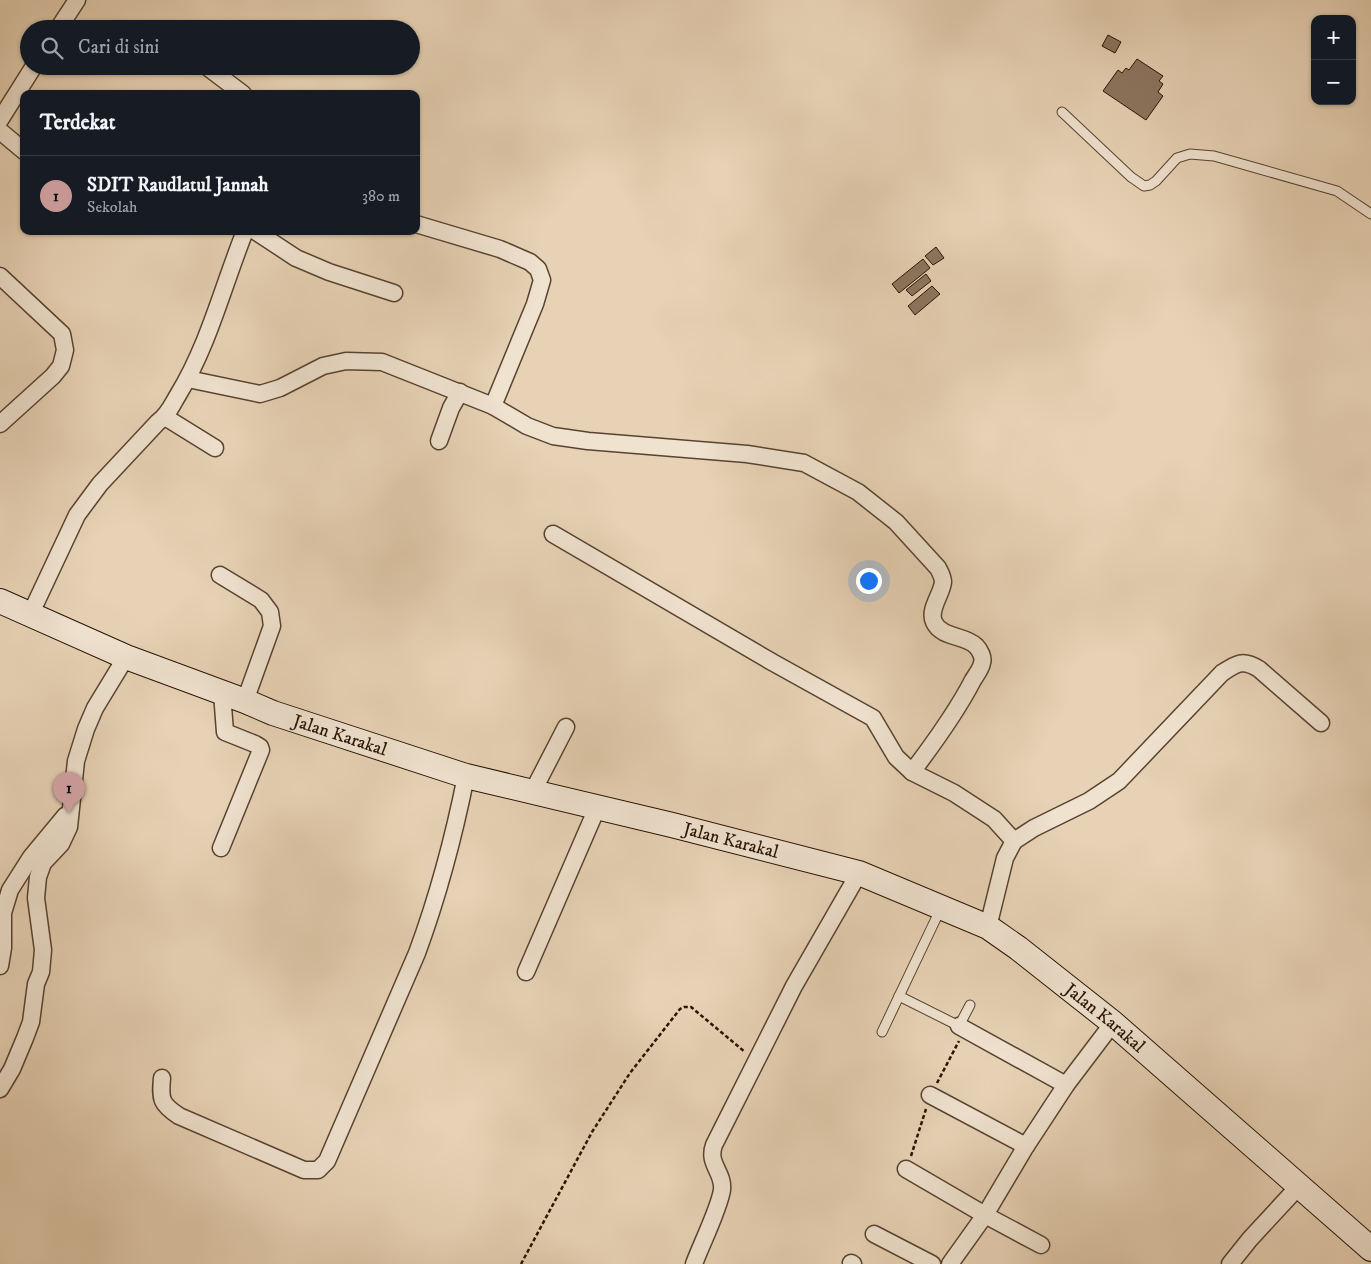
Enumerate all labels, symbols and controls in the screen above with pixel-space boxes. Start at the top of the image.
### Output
map controls [1311,15,1356,105]
button: + [1311,15,1356,60]
search box [20,20,420,75]
icon: search [38,34,66,62]
text: Cari di sini [78,36,159,59]
button: − [1311,60,1356,105]
text: Terdekat [40,110,115,136]
text: SDIT Raudlatul Jannah [87,174,269,197]
text: 1 [53,186,59,206]
text: 380 m [362,186,400,206]
text: Sekolah [87,197,138,217]
your location [856,568,882,594]
street label: Jalan Karakal [288,710,390,762]
pin: 1 [53,772,85,813]
street label: Jalan Karakal [679,818,781,864]
street label: Jalan Karakal [1058,978,1150,1058]

